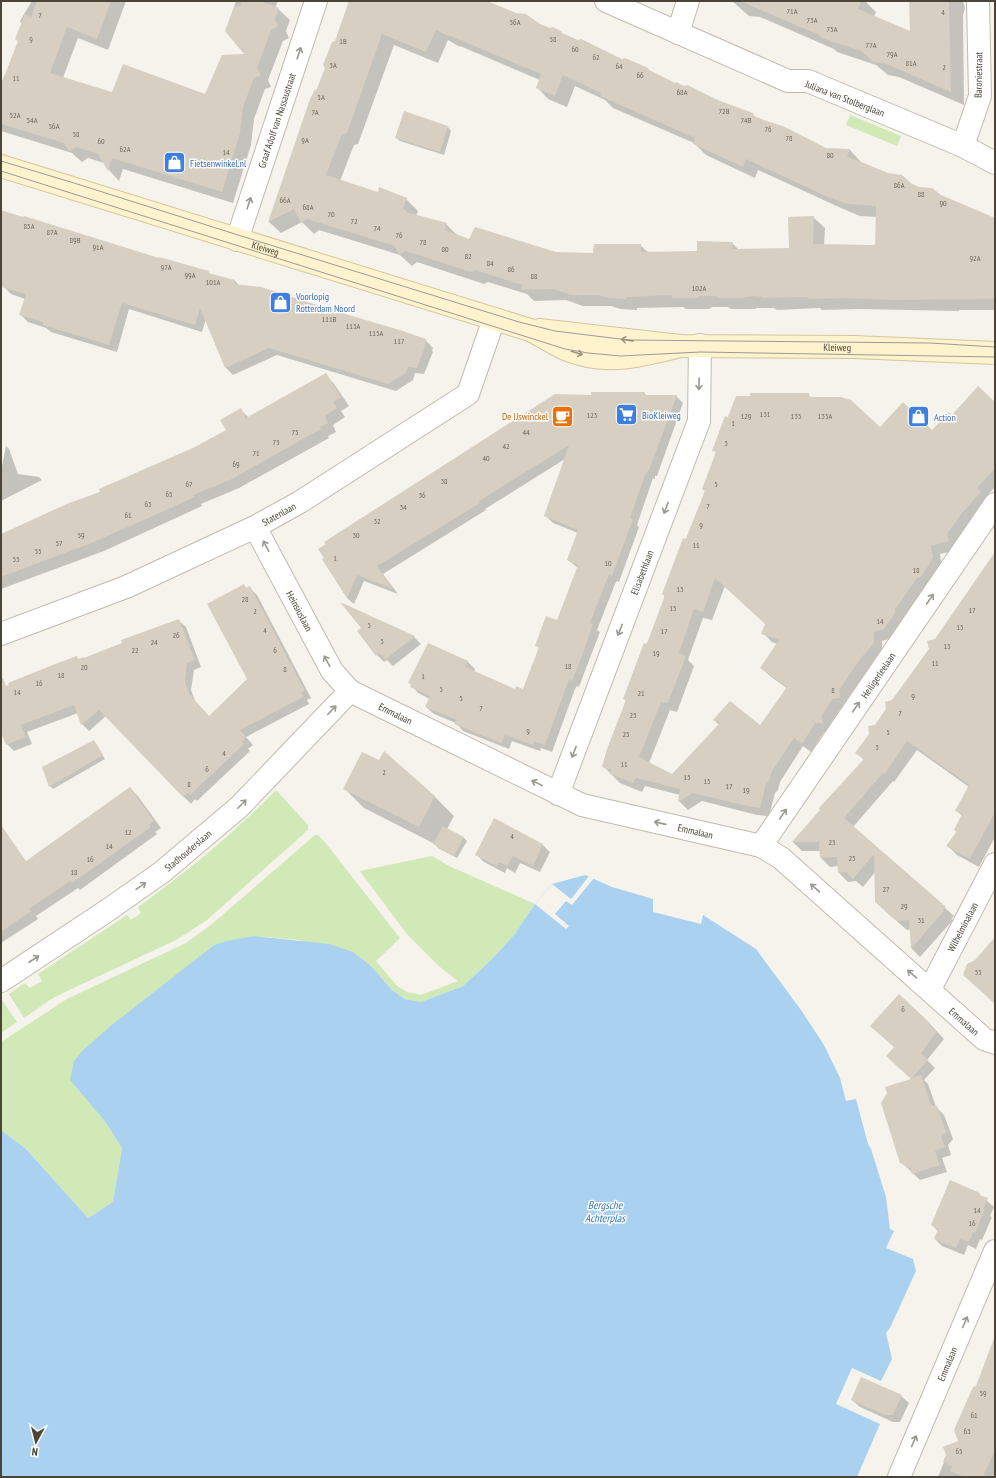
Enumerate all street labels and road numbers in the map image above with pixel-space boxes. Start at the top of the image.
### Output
street label: Baroniestraat [972,52,985,98]
street label: Graaf Adolf van Nassaustraat [255,71,299,170]
street label: Juliana van Stolberglaan [802,77,886,120]
street label: Kleiweg [250,238,281,259]
street label: Kleiweg [823,341,851,354]
street label: Statenlaan [260,500,298,529]
street label: Elisabethlaan [628,548,657,597]
street label: Heinsiuslaan [283,588,315,634]
street label: Heiligerleelaan [858,650,899,701]
street label: Emmalaan [376,700,414,728]
street label: Emmalaan [676,821,714,842]
street label: Stadhouderslaan [162,827,214,874]
street label: Wilhelminalaan [945,900,981,954]
street label: Emmalaan [946,1005,982,1039]
street label: Emmalaan [935,1345,961,1383]

